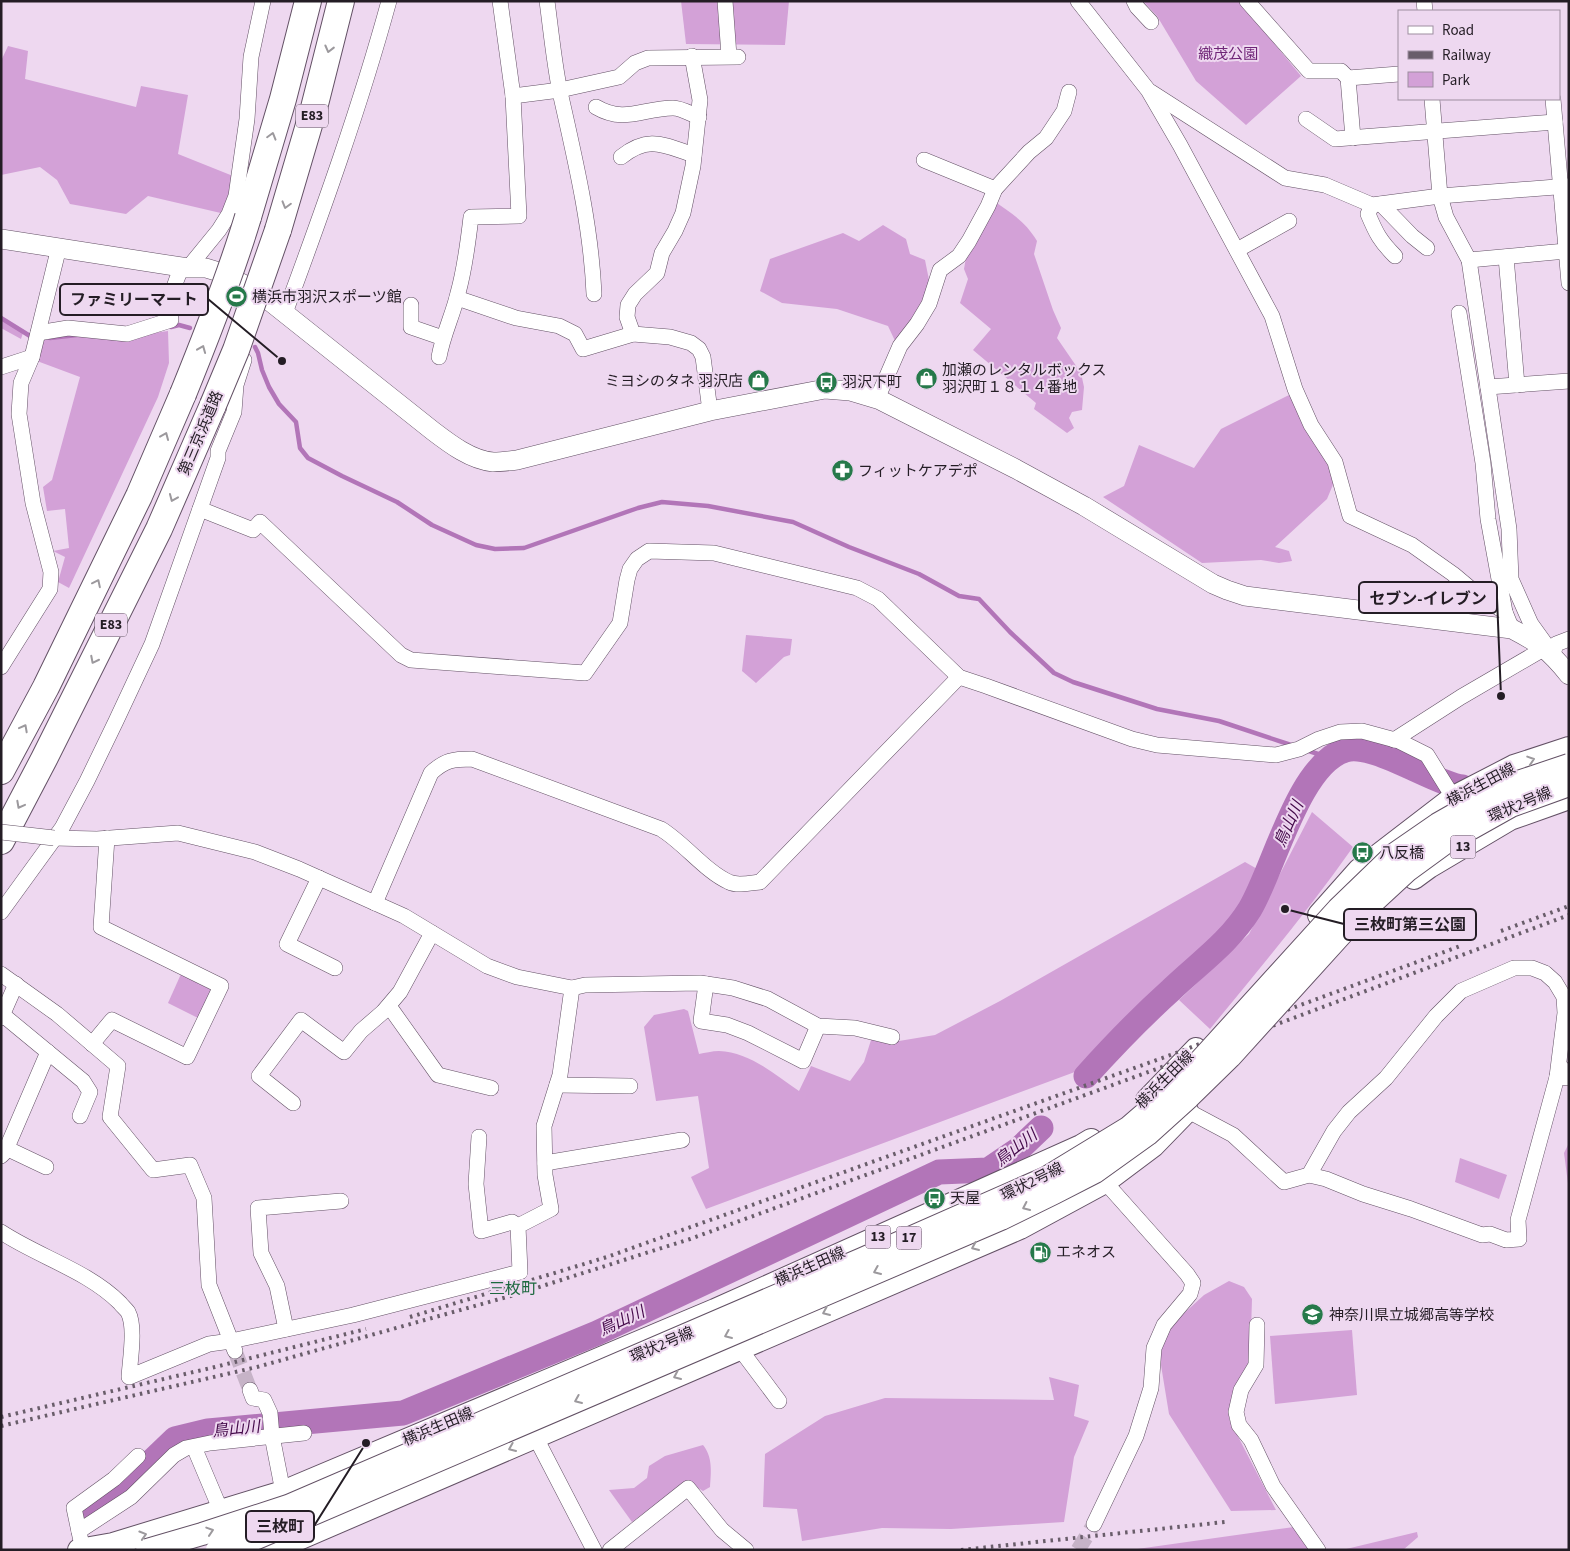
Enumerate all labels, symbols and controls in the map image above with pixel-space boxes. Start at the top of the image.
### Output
legend [1398,10,1560,100]
text: Road [1442,20,1474,41]
one-way arrow [325,44,335,52]
park label: 織茂公園 [1198,44,1258,65]
text: Railway [1442,45,1491,66]
text: Park [1442,70,1471,91]
road number: E83 [296,104,328,128]
one-way arrow [267,133,277,141]
one-way arrow [281,200,291,209]
callout: ファミリーマート [60,284,208,315]
sports icon: 横浜市羽沢スポーツ館 [224,285,248,309]
place label: 横浜市羽沢スポーツ館 [252,287,402,308]
text: ファミリーマート [70,289,198,311]
one-way arrow [196,345,206,354]
place label: 加瀬のレンタルボックス 羽沢町１８１４番地 [942,360,1107,398]
shop icon: 加瀬のレンタルボックス 羽沢町１８１４番地 [914,367,938,391]
shop icon: ミヨシのタネ 羽沢店 [747,369,771,393]
bus stop icon: 羽沢下町 [814,370,838,394]
place label: ミヨシのタネ 羽沢店 [605,371,743,392]
place label: 羽沢下町 [842,372,902,393]
street label: 第三京浜道路 [174,387,228,479]
one-way arrow [159,432,170,441]
pharmacy icon: フィットケアデポ [830,459,854,483]
place label: フィットケアデポ [858,461,978,482]
one-way arrow [168,493,179,502]
one-way arrow [91,579,101,588]
callout: セブン-イレブン [1359,582,1497,613]
text: セブン-イレブン [1369,588,1487,610]
road number: E83 [95,614,127,636]
one-way arrow [90,655,100,664]
one-way arrow [18,725,28,734]
one-way arrow [1526,756,1534,766]
street label: 横浜生田線 [1443,758,1519,812]
street label: 環状2号線 [1485,782,1555,828]
water label: 鳥山川 [1269,796,1310,850]
one-way arrow [16,800,26,809]
road number: 13 [1450,836,1476,859]
bus stop icon: 八反橋 [1351,841,1375,865]
place label: 八反橋 [1379,843,1424,864]
callout: 三枚町第三公園 [1344,909,1476,940]
text: 三枚町第三公園 [1354,914,1466,936]
street label: 横浜生田線 [1131,1046,1199,1114]
water label: 鳥山川 [990,1123,1043,1171]
street label: 環状2号線 [997,1158,1067,1206]
bus stop icon: 天屋 [922,1186,946,1210]
place label: 天屋 [950,1188,980,1209]
one-way arrow [1022,1200,1031,1211]
road number: 13 [866,1226,890,1248]
road number: 17 [896,1226,922,1250]
fuel station icon: エネオス [1028,1240,1052,1264]
one-way arrow [971,1241,980,1252]
street label: 横浜生田線 [771,1242,849,1292]
place label: エネオス [1056,1242,1116,1263]
one-way arrow [873,1265,882,1276]
district label: 三枚町 [489,1278,537,1300]
water label: 鳥山川 [596,1300,650,1341]
school or university icon: 神奈川県立城郷高等学校 [1301,1303,1325,1327]
one-way arrow [822,1305,831,1316]
place label: 神奈川県立城郷高等学校 [1329,1305,1494,1326]
street label: 環状2号線 [627,1322,697,1368]
one-way arrow [724,1329,733,1340]
one-way arrow [673,1370,682,1381]
one-way arrow [574,1393,583,1404]
street label: 横浜生田線 [399,1403,477,1451]
water label: 鳥山川 [211,1415,263,1442]
one-way arrow [508,1442,517,1452]
callout: 三枚町 [246,1511,314,1542]
text: 三枚町 [256,1516,304,1538]
one-way arrow [206,1527,214,1537]
one-way arrow [138,1531,147,1541]

